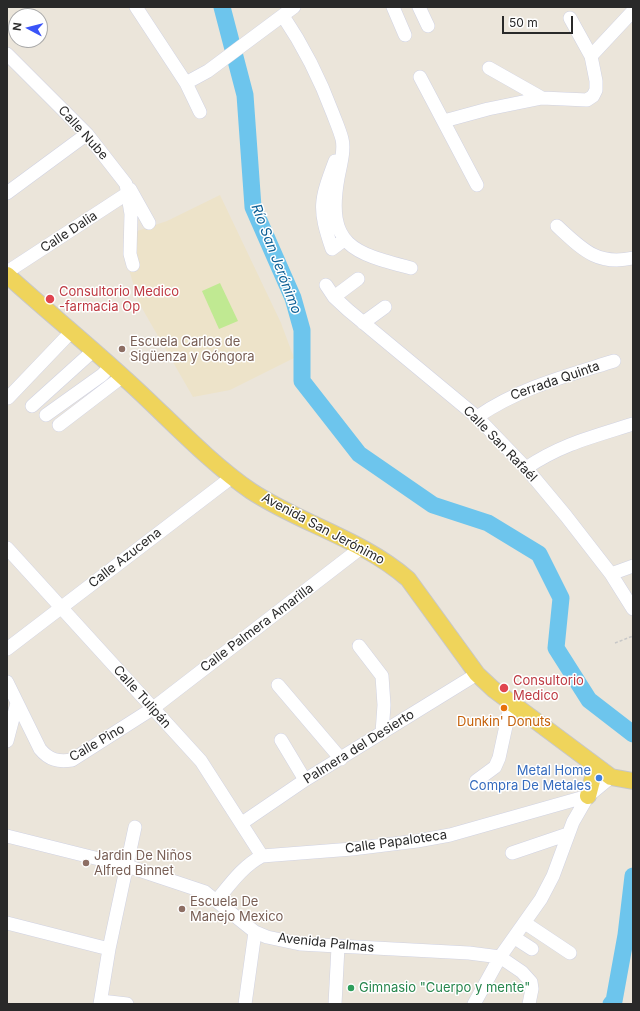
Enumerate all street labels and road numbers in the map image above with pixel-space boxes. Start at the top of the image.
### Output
street label: Calle Nube [55,103,111,163]
street label: Calle Dalia [38,208,100,256]
street label: Cerrada Quinta [508,358,602,404]
street label: Calle San Rafaél [460,403,540,485]
street label: Avenida San Jerónimo [259,490,387,568]
street label: Calle Azucena [85,525,165,591]
street label: Calle Palmera Amarilla [197,580,317,676]
street label: Calle Tulipán [110,662,174,732]
street label: Palmera del Desierto [301,707,417,787]
street label: Calle Pino [67,721,127,765]
street label: Calle Papaloteca [344,827,448,857]
street label: Avenida Palmas [277,930,375,956]

